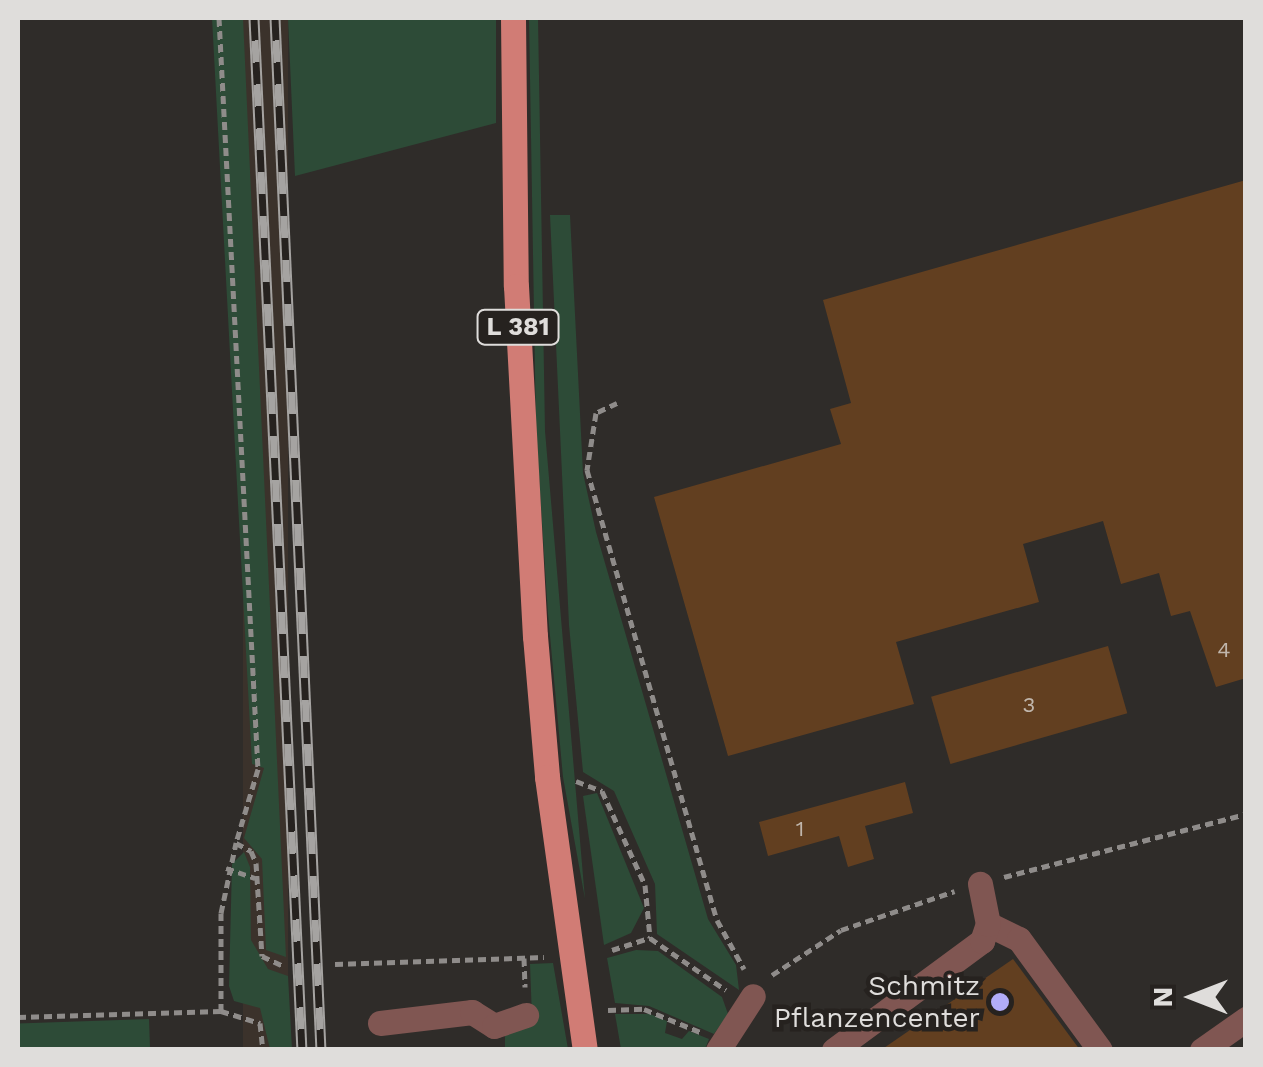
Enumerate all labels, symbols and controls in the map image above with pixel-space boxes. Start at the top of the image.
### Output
road number: L 381 [476,307,560,347]
house number: 4 [1217,637,1231,663]
house number: 3 [1023,692,1035,718]
house number: 1 [796,816,804,842]
north arrow [1143,947,1243,1047]
place label: Schmitz Pflanzencenter [774,969,980,1035]
text: N [1146,987,1179,1007]
marker: Schmitz Pflanzencenter [989,991,1011,1013]

